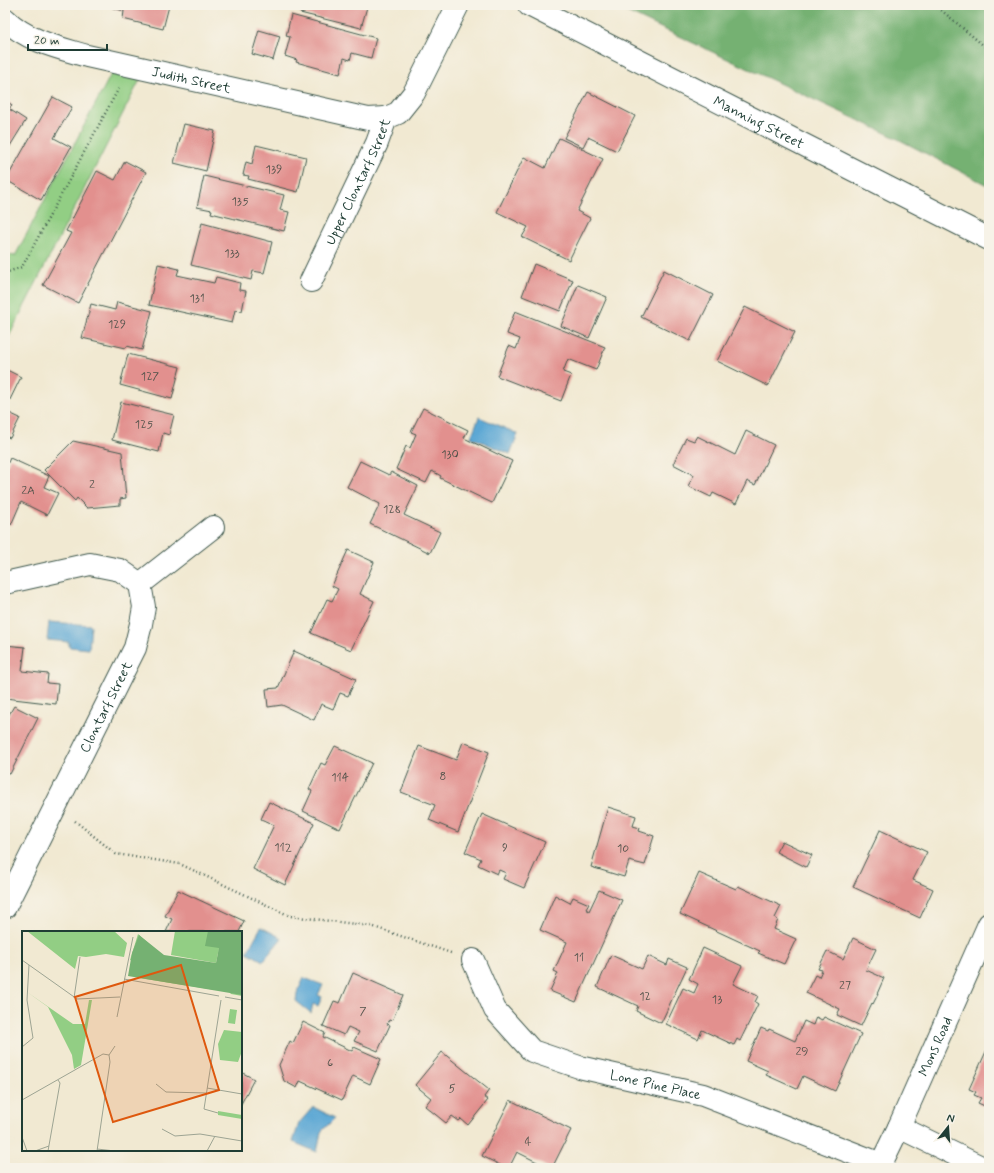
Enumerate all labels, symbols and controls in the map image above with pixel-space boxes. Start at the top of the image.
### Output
scale bar [28,26,107,52]
text: 20 m [34,33,60,49]
street label: Judith Street [150,63,233,98]
street label: Manning Street [710,92,807,154]
street label: Upper Clontarf Street [322,115,395,248]
house number: 139 [266,162,282,178]
house number: 135 [231,194,249,210]
house number: 133 [224,246,240,262]
house number: 131 [189,291,205,307]
house number: 129 [108,317,126,333]
house number: 127 [141,369,159,385]
house number: 125 [135,417,154,433]
house number: 130 [441,447,459,463]
house number: 2 [89,477,95,493]
house number: 2A [21,483,35,499]
house number: 128 [383,502,401,518]
street label: Clontarf Street [76,658,137,756]
house number: 8 [440,769,446,785]
house number: 114 [331,770,349,786]
house number: 112 [274,840,292,856]
house number: 9 [502,840,508,856]
house number: 10 [617,841,629,857]
inset map [22,931,242,1151]
house number: 11 [574,950,584,966]
house number: 27 [839,978,851,994]
house number: 12 [639,989,651,1005]
house number: 13 [712,992,722,1008]
house number: 7 [359,1004,367,1020]
street label: Mons Road [915,1014,957,1079]
house number: 29 [795,1044,809,1060]
house number: 6 [327,1055,333,1071]
street label: Lone Pine Place [608,1066,703,1104]
house number: 5 [448,1081,456,1097]
north arrow [928,1107,968,1147]
text: N [945,1111,956,1126]
house number: 4 [525,1134,532,1150]

